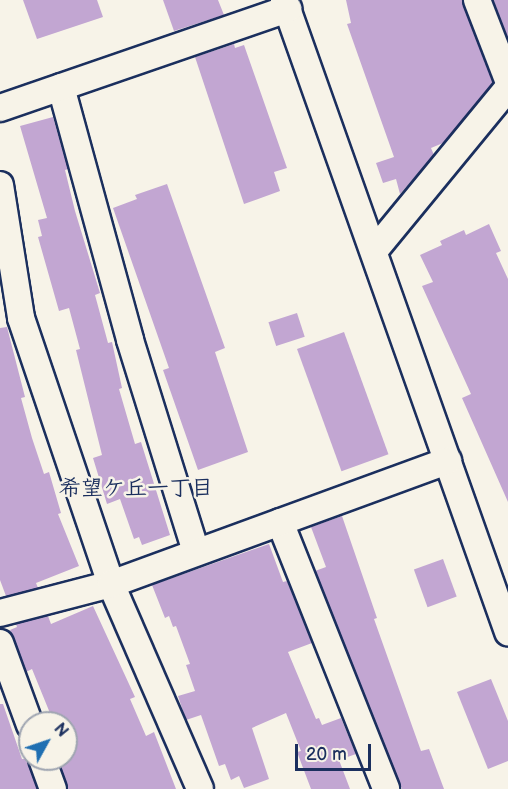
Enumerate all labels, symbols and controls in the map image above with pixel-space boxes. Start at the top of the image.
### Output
district label: 希望ケ丘一丁目 [59,476,213,502]
north arrow [18,711,78,771]
text: N [49,720,72,741]
scale bar [298,732,374,770]
text: 20 m [306,744,347,765]

